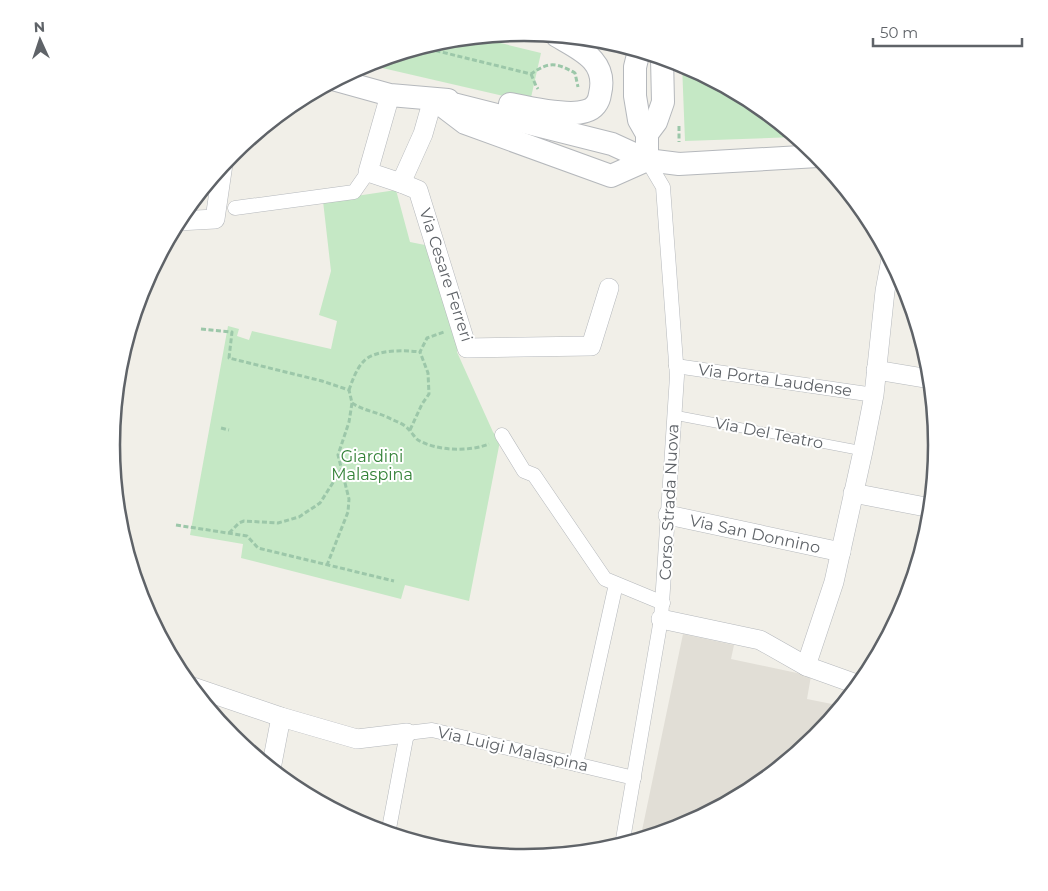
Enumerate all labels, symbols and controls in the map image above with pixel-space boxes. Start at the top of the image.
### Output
north arrow [15,15,65,65]
scale bar [873,15,1022,47]
text: N [33,18,45,36]
text: 50 m [880,23,918,42]
street label: Via Cesare Ferreri [415,206,477,344]
street label: Via Porta Laudense [697,360,853,400]
street label: Via Del Teatro [713,413,825,453]
street label: Corso Strada Nuova [655,423,683,581]
park label: Giardini Malaspina [331,447,413,484]
street label: Via San Donnino [688,511,822,557]
street label: Via Luigi Malaspina [436,722,590,776]

